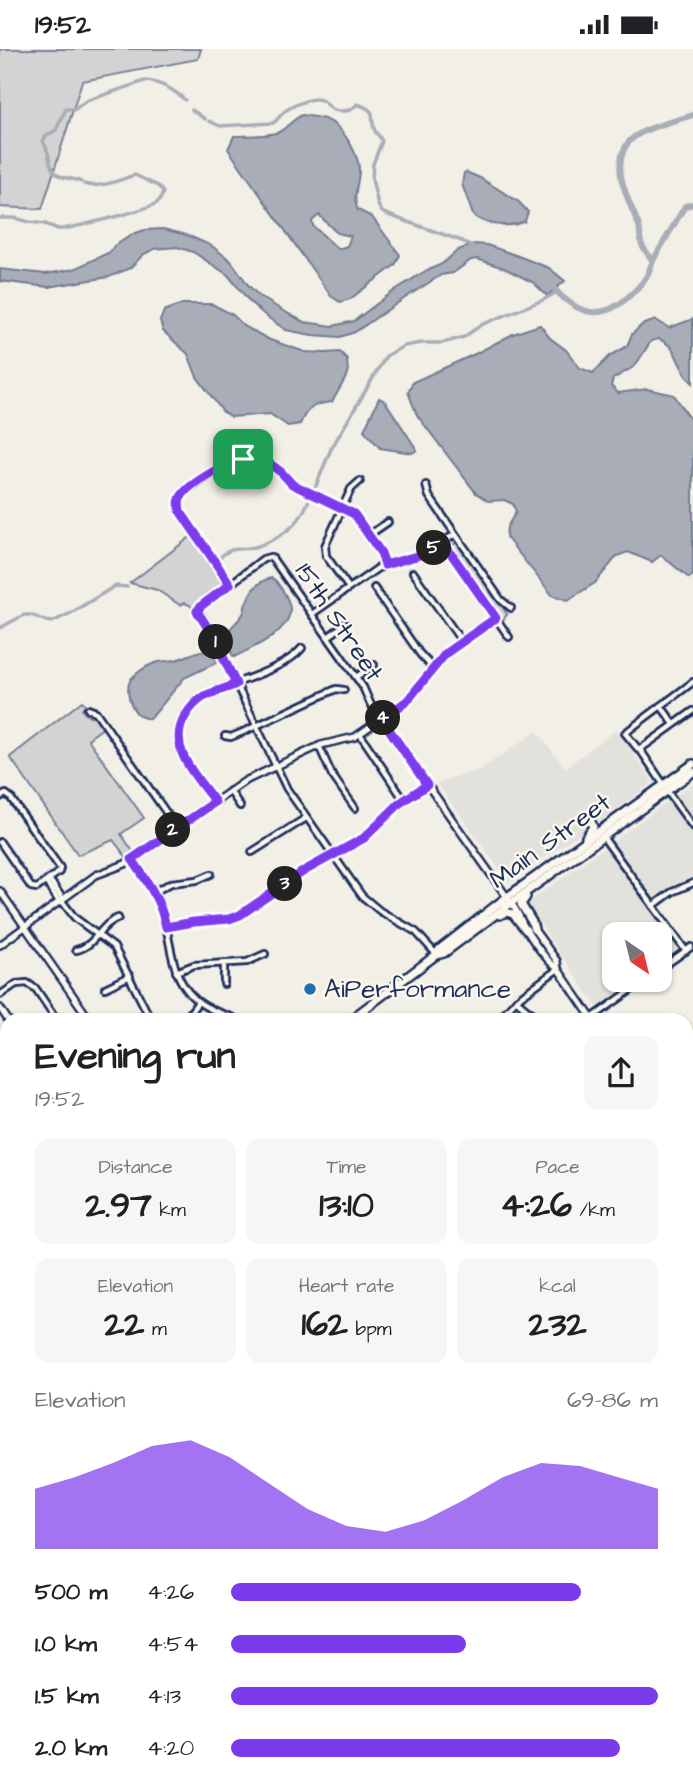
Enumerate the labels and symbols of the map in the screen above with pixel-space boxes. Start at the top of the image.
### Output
pin [213,429,273,489]
pin: 5 [416,531,452,565]
street label: 15th Street [286,556,392,689]
pin: 1 [198,625,234,659]
pin: 4 [366,701,400,735]
street label: Main Street [482,784,619,897]
pin: 2 [156,813,190,847]
pin: 3 [268,867,302,901]
north arrow [602,922,672,992]
place label: AiPerformance [324,971,511,1007]
marker: AiPerformance [302,981,318,997]

